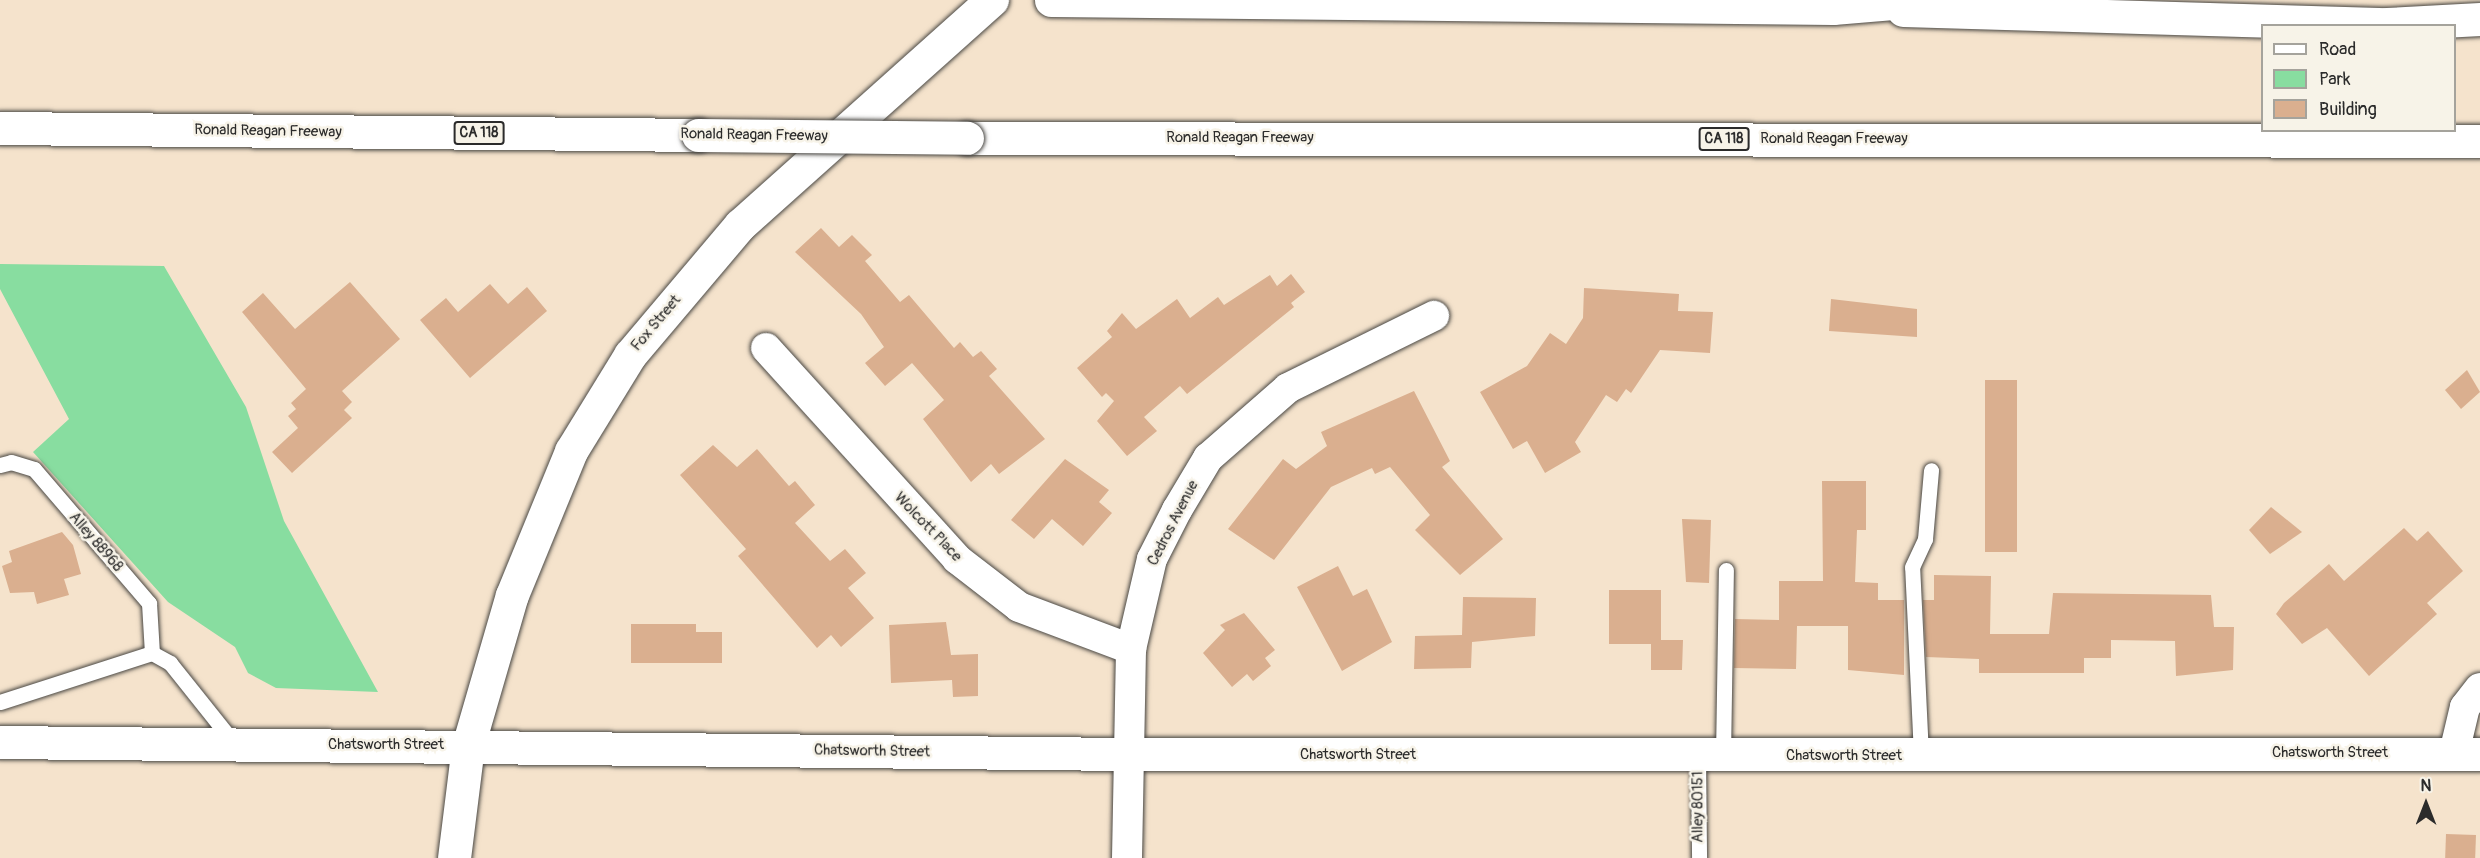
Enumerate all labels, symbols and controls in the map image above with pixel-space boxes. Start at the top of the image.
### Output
legend [2261,24,2456,132]
text: Road [2319,38,2356,61]
text: Park [2319,68,2351,91]
text: Building [2319,98,2377,121]
street label: Ronald Reagan Freeway [194,121,342,141]
road number: CA 118 [454,122,504,144]
street label: Ronald Reagan Freeway [680,125,828,145]
road number: CA 118 [1698,128,1750,150]
street label: Ronald Reagan Freeway [1166,129,1314,147]
street label: Ronald Reagan Freeway [1760,130,1908,148]
street label: Fox Street [627,291,685,355]
street label: Cedros Avenue [1144,477,1202,569]
street label: Wolcott Place [891,489,965,565]
street label: Alley 88968 [65,509,127,575]
street label: Chatsworth Street [328,736,444,754]
street label: Chatsworth Street [814,741,930,761]
street label: Chatsworth Street [2272,744,2388,762]
street label: Chatsworth Street [1300,746,1416,764]
street label: Chatsworth Street [1786,747,1902,765]
street label: Alley 80151 [1689,771,1707,843]
north arrow [2396,774,2456,834]
text: N [2421,776,2431,796]

